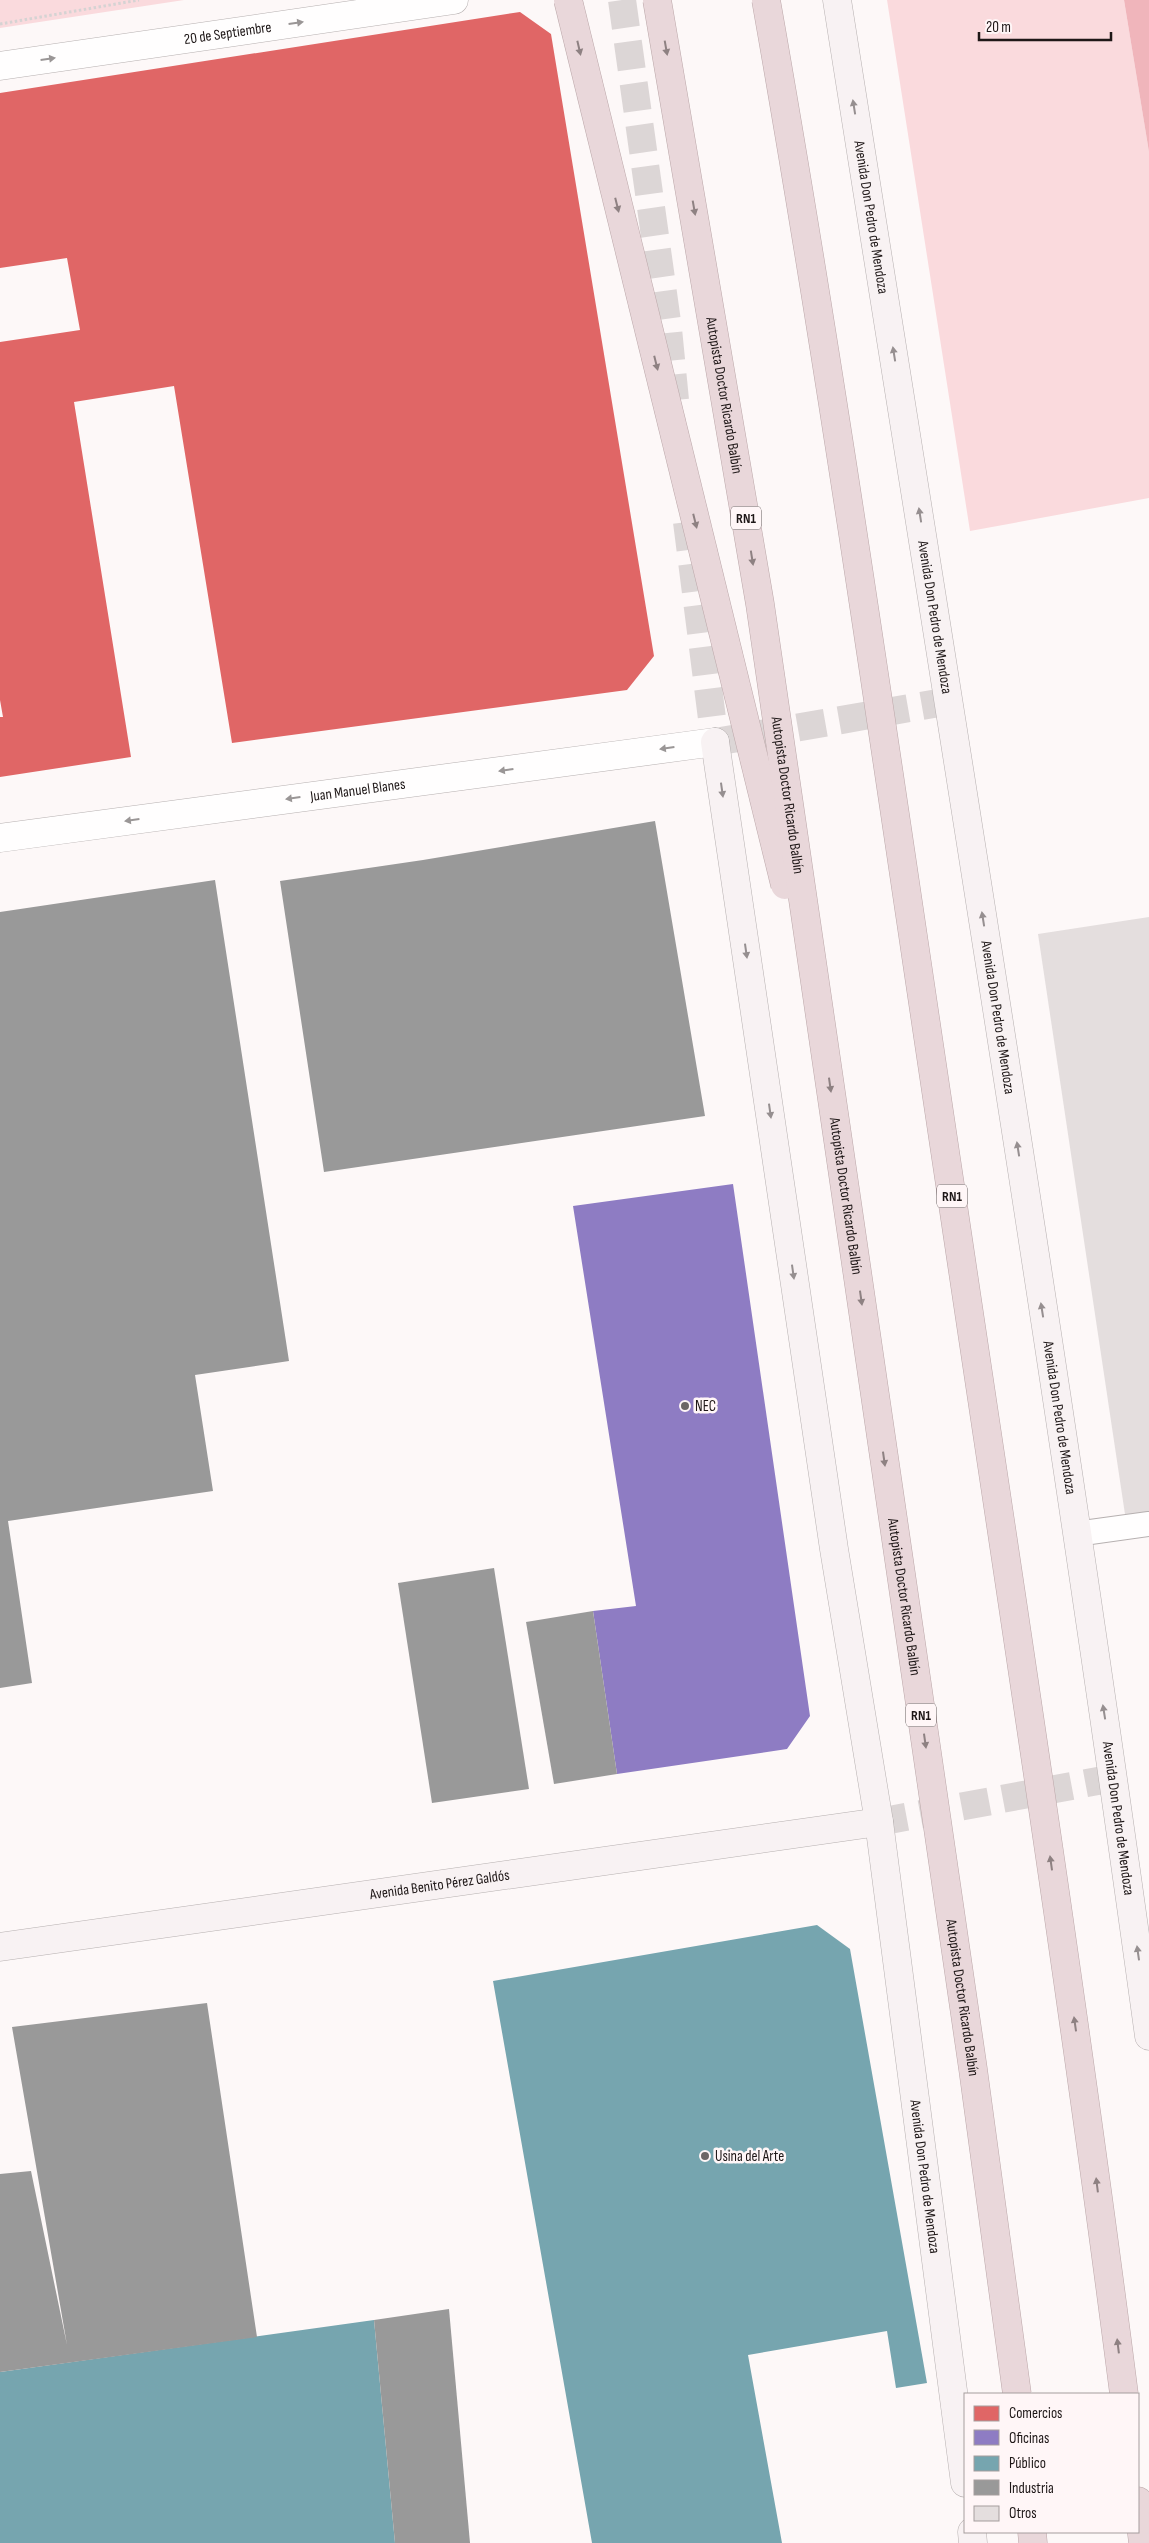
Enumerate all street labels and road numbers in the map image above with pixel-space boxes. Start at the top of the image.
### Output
street label: 20 de Septiembre [183,18,273,49]
street label: Avenida Don Pedro de Mendoza [849,138,893,296]
street label: Autopista Doctor Ricardo Balbín [701,315,747,475]
road number: RN1 [731,506,761,530]
street label: Avenida Don Pedro de Mendoza [913,538,956,696]
street label: Autopista Doctor Ricardo Balbín [766,715,808,875]
street label: Juan Manuel Blanes [308,775,407,806]
street label: Avenida Don Pedro de Mendoza [976,938,1019,1096]
street label: Autopista Doctor Ricardo Balbín [825,1115,866,1276]
road number: RN1 [937,1184,967,1208]
street label: Avenida Don Pedro de Mendoza [1038,1339,1080,1496]
street label: Autopista Doctor Ricardo Balbín [883,1516,925,1677]
road number: RN1 [906,1704,936,1726]
street label: Avenida Don Pedro de Mendoza [1098,1739,1138,1897]
street label: Avenida Benito Pérez Galdós [368,1866,511,1904]
street label: Autopista Doctor Ricardo Balbín [941,1917,983,2077]
street label: Avenida Don Pedro de Mendoza [905,2098,944,2255]

